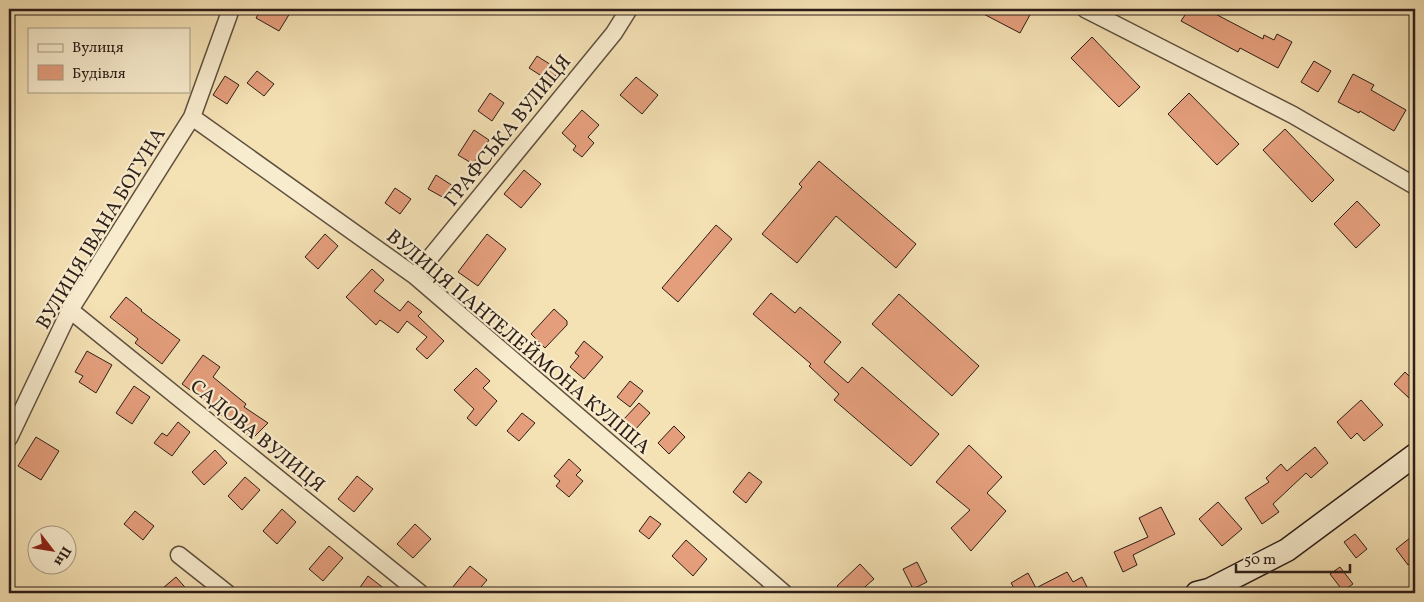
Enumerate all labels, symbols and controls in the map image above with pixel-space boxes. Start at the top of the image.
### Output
legend [28,28,190,92]
text: Вулиця [72,38,124,59]
street label: ГРАФСЬКА ВУЛИЦЯ [438,49,579,213]
text: Будівля [72,64,126,85]
street label: ВУЛИЦЯ ІВАНА БОГУНА [30,123,173,335]
street label: ВУЛИЦЯ ПАНТЕЛЕЙМОНА КУЛІША [380,223,656,462]
street label: САДОВА ВУЛИЦЯ [183,373,330,500]
north arrow [28,524,78,574]
scale bar [1236,542,1350,574]
text: Пн [49,543,75,569]
text: 50 m [1244,550,1276,571]

